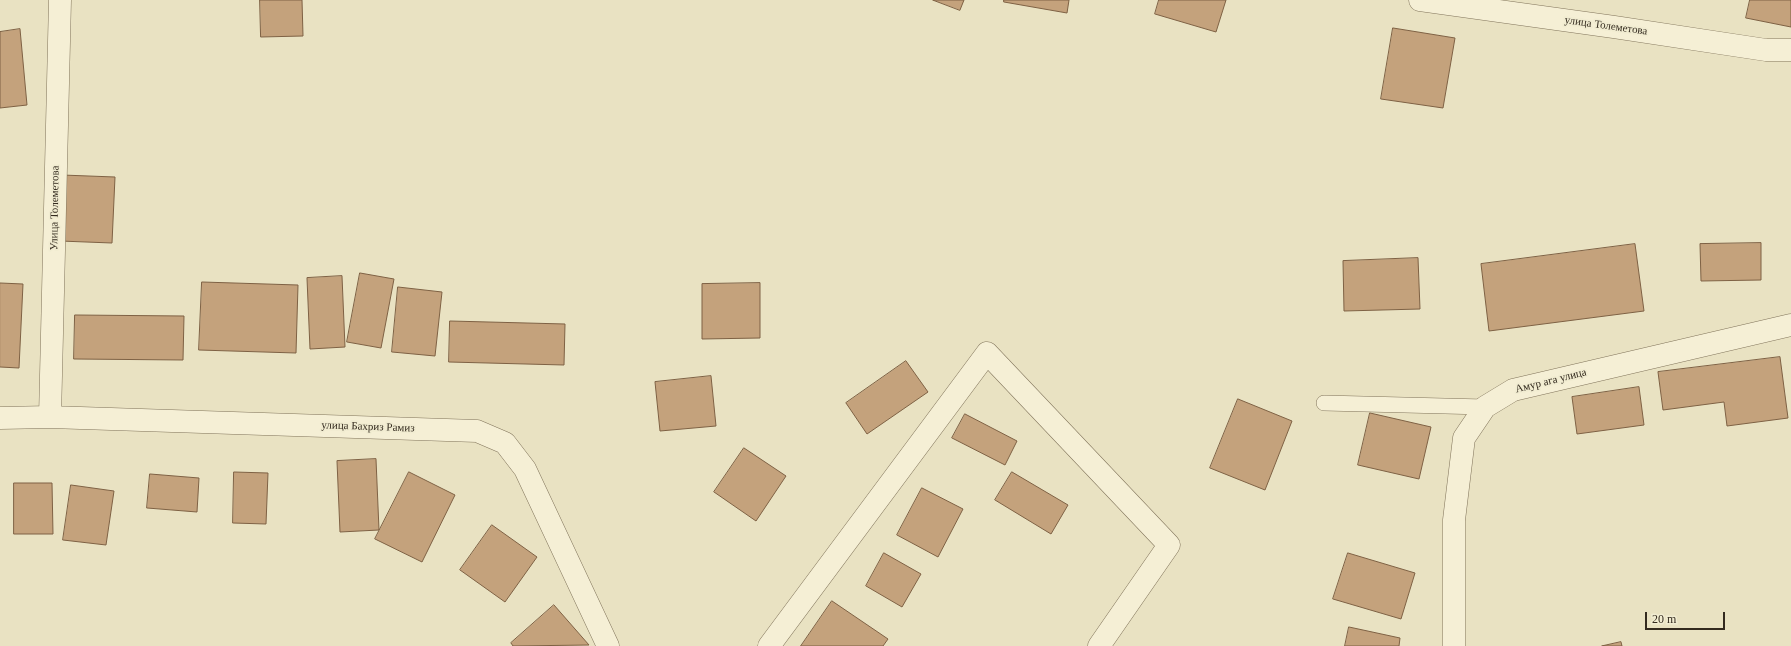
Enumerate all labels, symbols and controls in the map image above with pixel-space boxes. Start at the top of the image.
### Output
street label: улица Толеметова [1564,14,1648,38]
street label: Улица Толеметова [48,165,62,251]
street label: Амур ага улица [1514,366,1588,396]
street label: улица Бахриз Рамиз [321,419,415,435]
scale bar [1647,604,1727,630]
text: 20 m [1652,612,1676,626]

